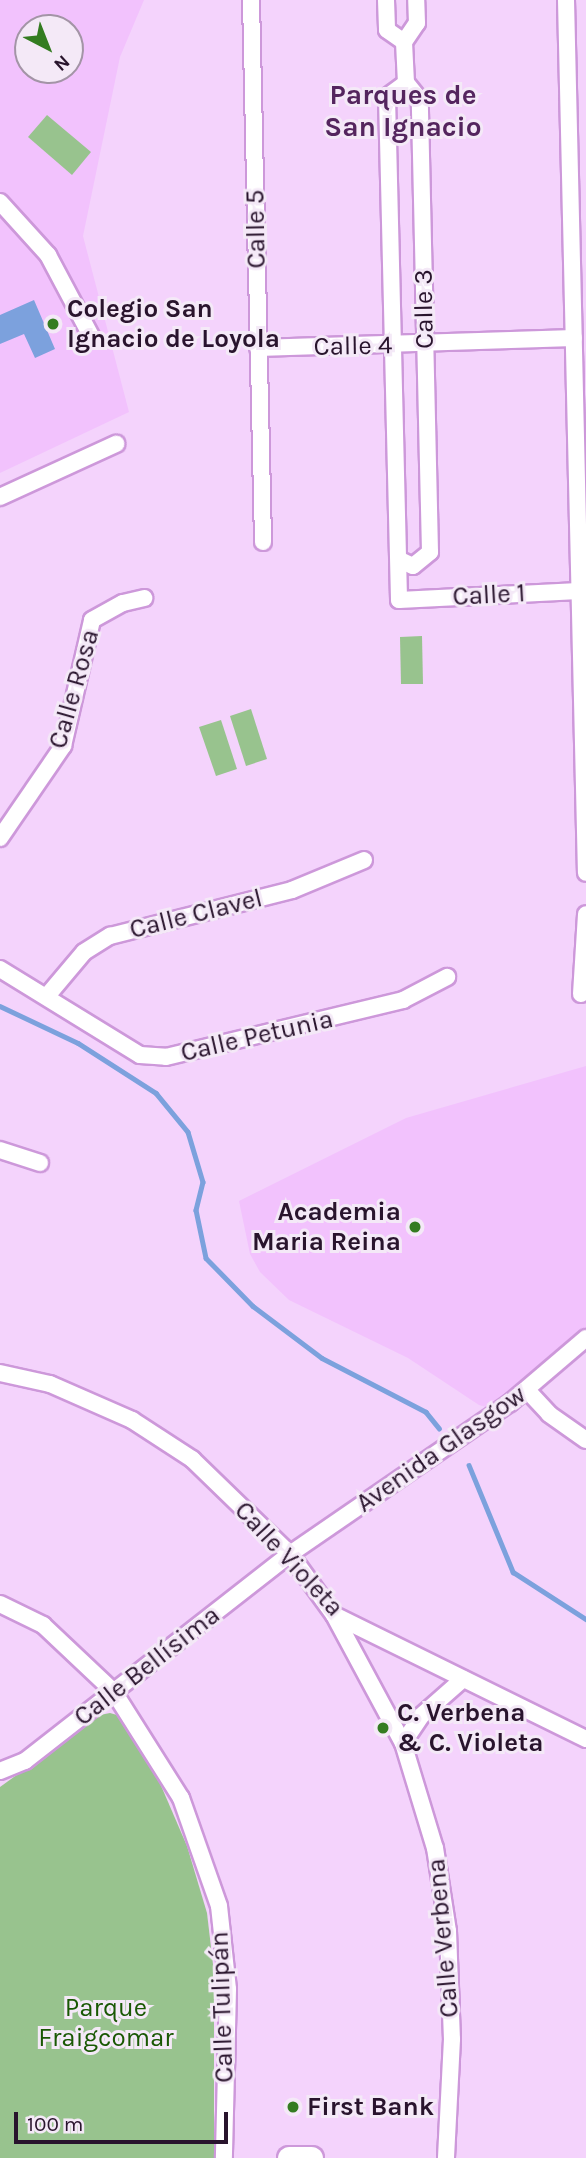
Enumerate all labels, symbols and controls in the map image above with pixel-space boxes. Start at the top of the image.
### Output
north arrow [14,14,84,84]
text: N [49,50,74,76]
district label: Parques de San Ignacio [324,78,482,144]
street label: Calle 5 [240,189,272,269]
street label: Calle 3 [408,269,440,349]
place label: Colegio San Ignacio de Loyola [67,293,280,354]
marker: Colegio San Ignacio de Loyola [45,316,61,332]
street label: Calle 4 [313,330,393,362]
street label: Calle 1 [452,578,526,612]
street label: Calle Rosa [42,626,106,752]
street label: Calle Clavel [126,882,266,946]
street label: Calle Petunia [178,1003,336,1069]
place label: Academia Maria Reina [252,1196,401,1258]
marker: Academia Maria Reina [407,1219,423,1235]
street label: Avenida Glasgow [350,1379,532,1519]
street label: Calle Violeta [228,1495,350,1623]
street label: Calle Bellísima [68,1599,226,1733]
place label: C. Verbena & C. Violeta [397,1697,543,1758]
marker: C. Verbena & C. Violeta [375,1720,391,1736]
street label: Calle Verbena [421,1857,465,2019]
street label: Calle Tulipán [204,1931,240,2083]
park label: Parque Fraigcomar [38,1992,174,2054]
place label: First Bank [307,2091,434,2123]
scale bar [18,2098,231,2142]
marker: First Bank [285,2099,301,2115]
text: 100 m [27,2112,84,2136]

